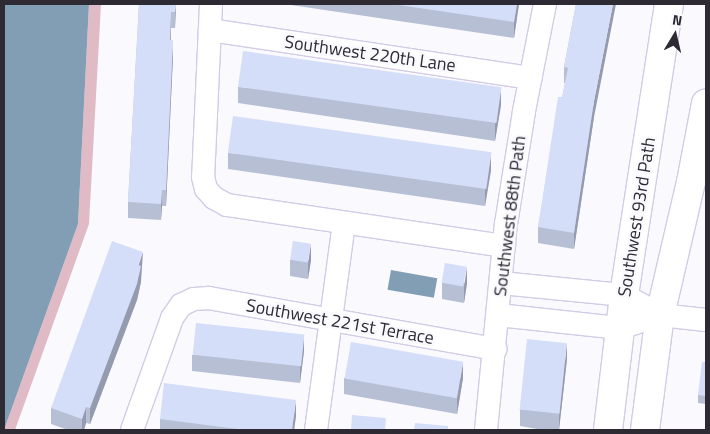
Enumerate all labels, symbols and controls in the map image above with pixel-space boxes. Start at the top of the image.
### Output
text: N [671,9,684,31]
north arrow [650,10,700,60]
street label: Southwest 220th Lane [283,31,457,77]
street label: Southwest 88th Path [489,134,531,298]
street label: Southwest 93rd Path [614,136,660,298]
street label: Southwest 221st Terrace [244,295,436,349]

